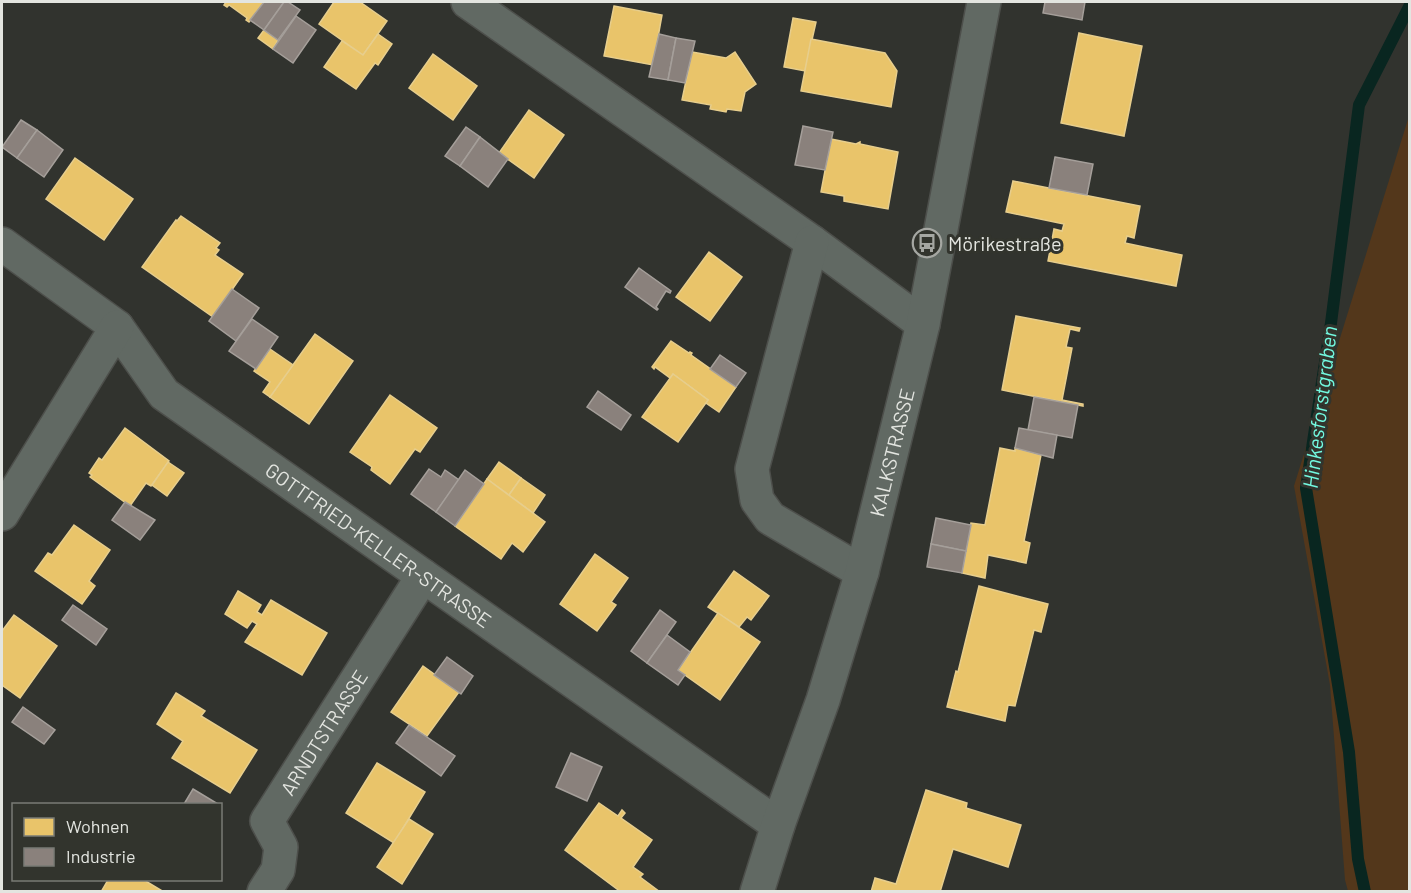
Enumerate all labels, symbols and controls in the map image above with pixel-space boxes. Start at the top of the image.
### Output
bus stop icon: Mörikestraße [911,227,943,259]
place label: Mörikestraße [948,231,1062,255]
water label: Hinkesforstgraben [1297,324,1341,490]
street label: KALKSTRASSE [864,386,919,519]
street label: GOTTFRIED-KELLER-STRASSE [261,457,496,632]
street label: ARNDTSTRASSE [275,665,372,799]
legend [12,803,222,881]
text: Wohnen [66,815,129,837]
text: Industrie [66,845,136,867]

